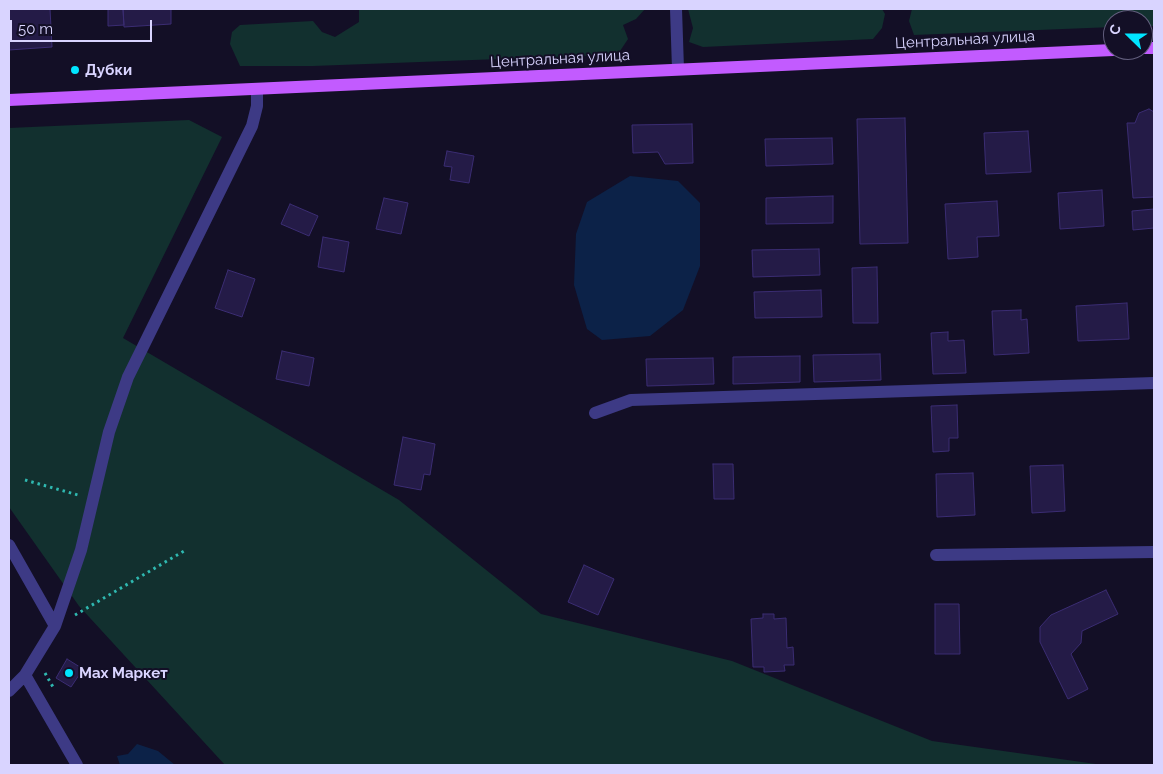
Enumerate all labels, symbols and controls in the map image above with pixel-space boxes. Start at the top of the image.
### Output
scale bar [12,10,155,42]
north arrow [1103,10,1153,60]
text: 50 m [18,20,53,38]
text: С [1106,22,1124,37]
street label: Центральная улица [895,27,1035,53]
street label: Центральная улица [490,46,630,72]
place label: Дубки [85,61,132,79]
marker: Дубки [69,64,81,76]
place label: Мах Маркет [79,664,168,682]
marker: Мах Маркет [63,667,75,679]

